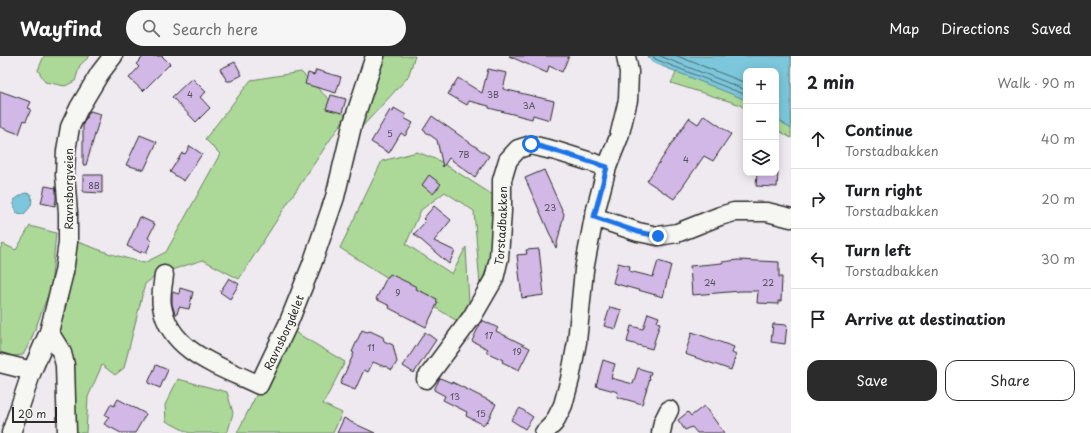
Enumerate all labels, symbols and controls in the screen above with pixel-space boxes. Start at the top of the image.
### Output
search box [126,10,406,46]
text: Wayfind [20,14,102,42]
icon: search [140,17,162,39]
text: Search here [172,17,258,40]
text: Map [889,18,919,39]
text: Directions [941,18,1009,39]
text: Saved [1031,18,1071,39]
map controls [743,68,779,176]
button: + [743,68,779,104]
text: 2 min [807,69,854,95]
text: Walk · 90 m [998,73,1075,92]
house number: 4 [187,87,193,101]
house number: 3B [487,87,499,101]
house number: 3A [523,98,536,112]
button: − [743,104,779,140]
text: Continue [845,118,913,141]
house number: 5 [387,126,393,140]
icon: ahead [807,128,829,150]
text: 40 m [1041,129,1075,148]
route start [522,135,540,153]
button: layers [743,140,779,176]
text: Torstadbakken [845,141,938,160]
house number: 7B [458,147,470,161]
street label: Ravnsborgveien [60,148,77,230]
house number: 4 [683,152,689,166]
house number: 8B [88,178,100,192]
text: Turn right [845,178,922,201]
street label: Torstadbakken [489,186,511,267]
icon: right [807,188,829,210]
text: 20 m [1041,189,1075,208]
house number: 23 [544,200,556,214]
text: Torstadbakken [845,201,938,220]
route end [649,227,667,245]
text: Turn left [845,238,911,261]
icon: left [807,248,829,270]
text: 30 m [1041,249,1075,268]
text: Torstadbakken [845,261,938,280]
house number: 24 [704,275,716,289]
house number: 22 [762,275,774,289]
house number: 9 [395,285,401,299]
street label: Ravnsborgdelet [259,292,308,373]
text: Arrive at destination [845,307,1006,330]
icon: arrive [807,308,829,330]
house number: 17 [485,328,494,342]
house number: 11 [367,340,375,354]
house number: 19 [512,344,522,358]
button: Save [807,360,937,401]
button: Share [945,360,1075,401]
house number: 13 [450,389,460,403]
scale bar [12,405,57,424]
text: 20 m [18,405,46,422]
house number: 15 [476,406,486,420]

